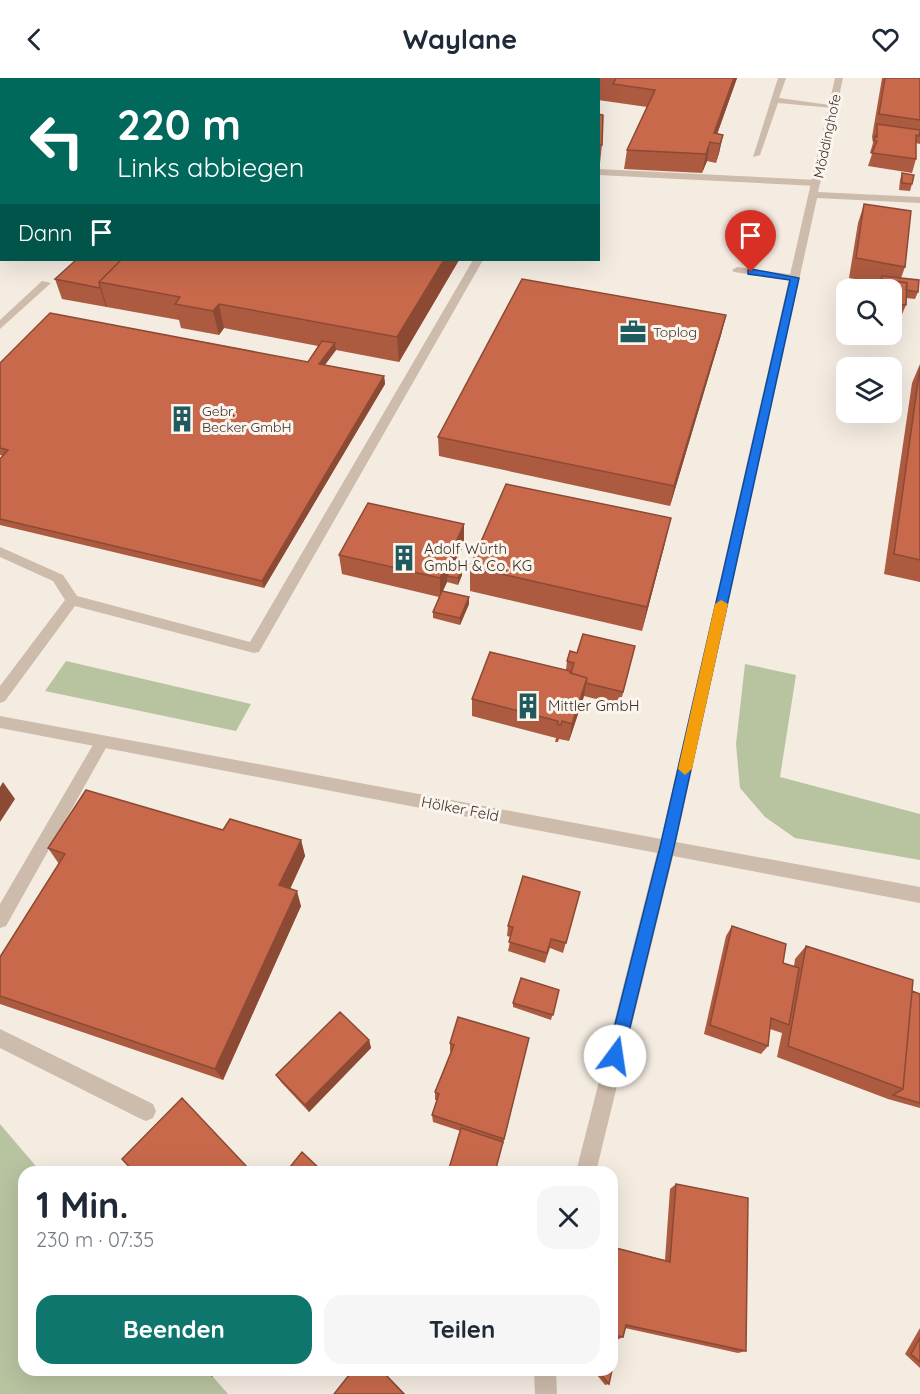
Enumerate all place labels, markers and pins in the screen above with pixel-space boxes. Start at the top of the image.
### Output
pin [725,210,776,272]
office icon: Toplog [618,317,648,347]
place label: Toplog [653,323,697,341]
place label: Gebr. Becker GmbH [202,402,292,436]
building icon: Gebr. Becker GmbH [167,404,197,434]
place label: Adolf Würth GmbH & Co. KG [424,539,532,575]
building icon: Adolf Würth GmbH & Co. KG [389,543,419,573]
building icon: Mittler GmbH [513,691,543,721]
place label: Mittler GmbH [548,696,639,715]

